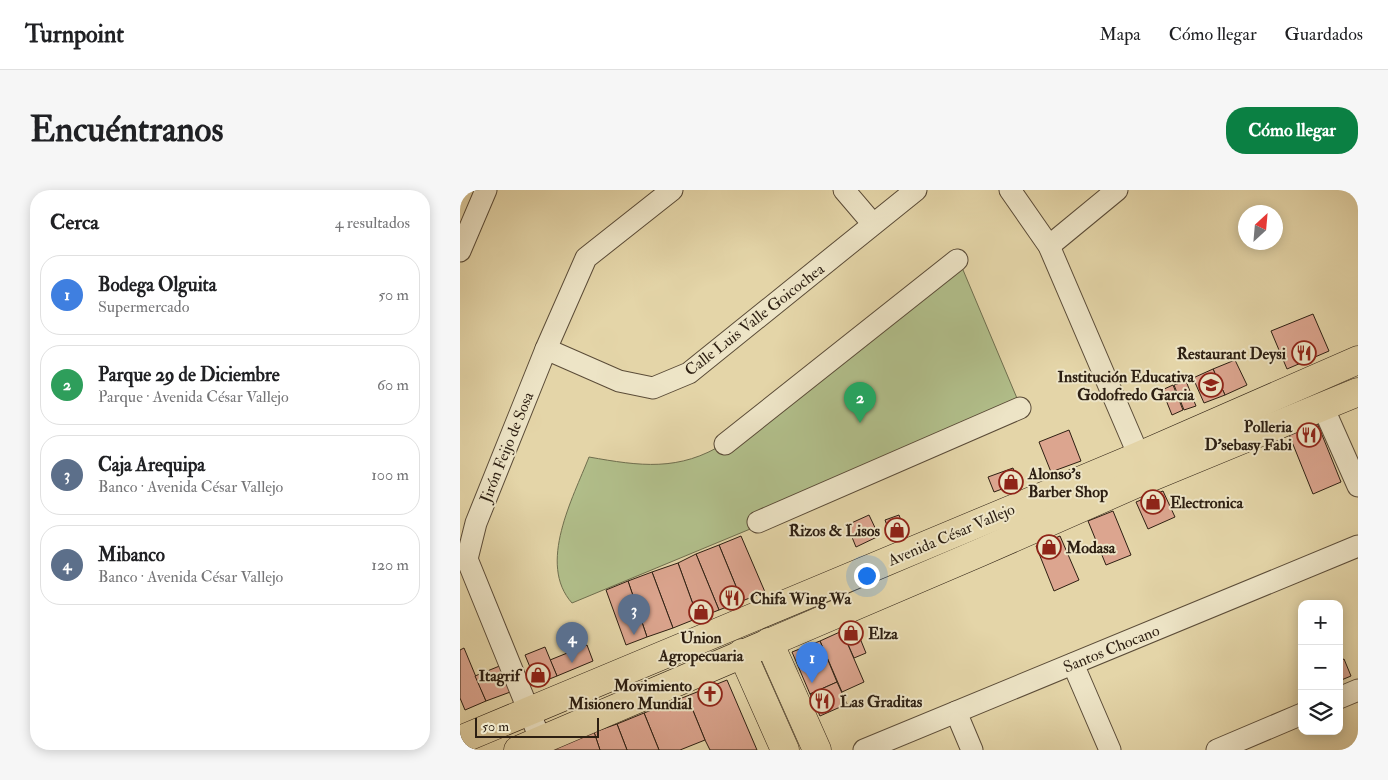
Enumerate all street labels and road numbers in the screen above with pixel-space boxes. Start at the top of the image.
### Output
street label: Calle Luis Valle Goicochea [681,259,829,381]
street label: Jirón Feijo de Sosa [475,389,539,507]
street label: Avenida César Vallejo [884,499,1018,571]
street label: Santos Chocano [1060,620,1163,677]

